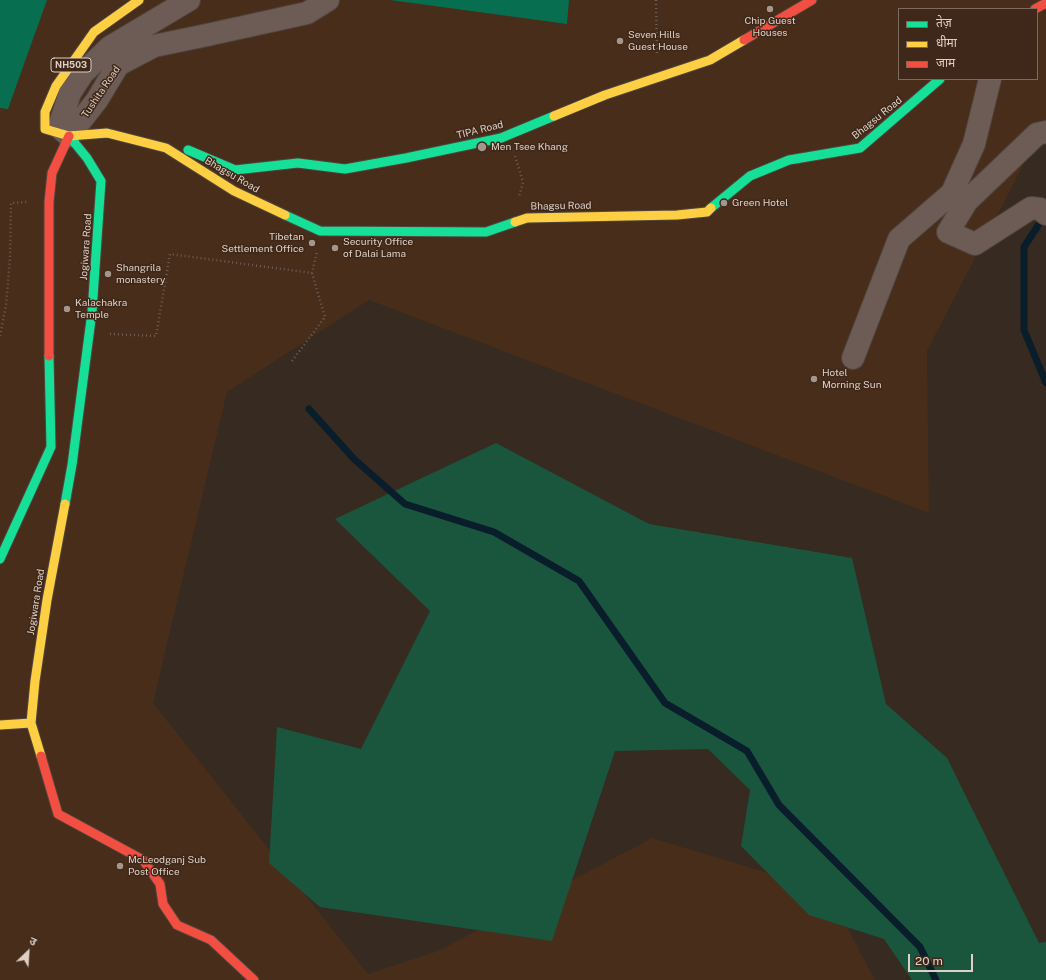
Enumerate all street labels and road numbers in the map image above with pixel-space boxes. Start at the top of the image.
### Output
road number: NH503 [51,58,91,72]
street label: Tushita Road [79,64,123,120]
street label: Bhagsu Road [850,94,904,142]
street label: TIPA Road [455,118,505,142]
street label: Bhagsu Road [203,155,261,195]
street label: Bhagsu Road [530,199,592,213]
street label: Jogiwara Road [78,213,94,281]
street label: Jogiwara Road [25,568,47,636]

